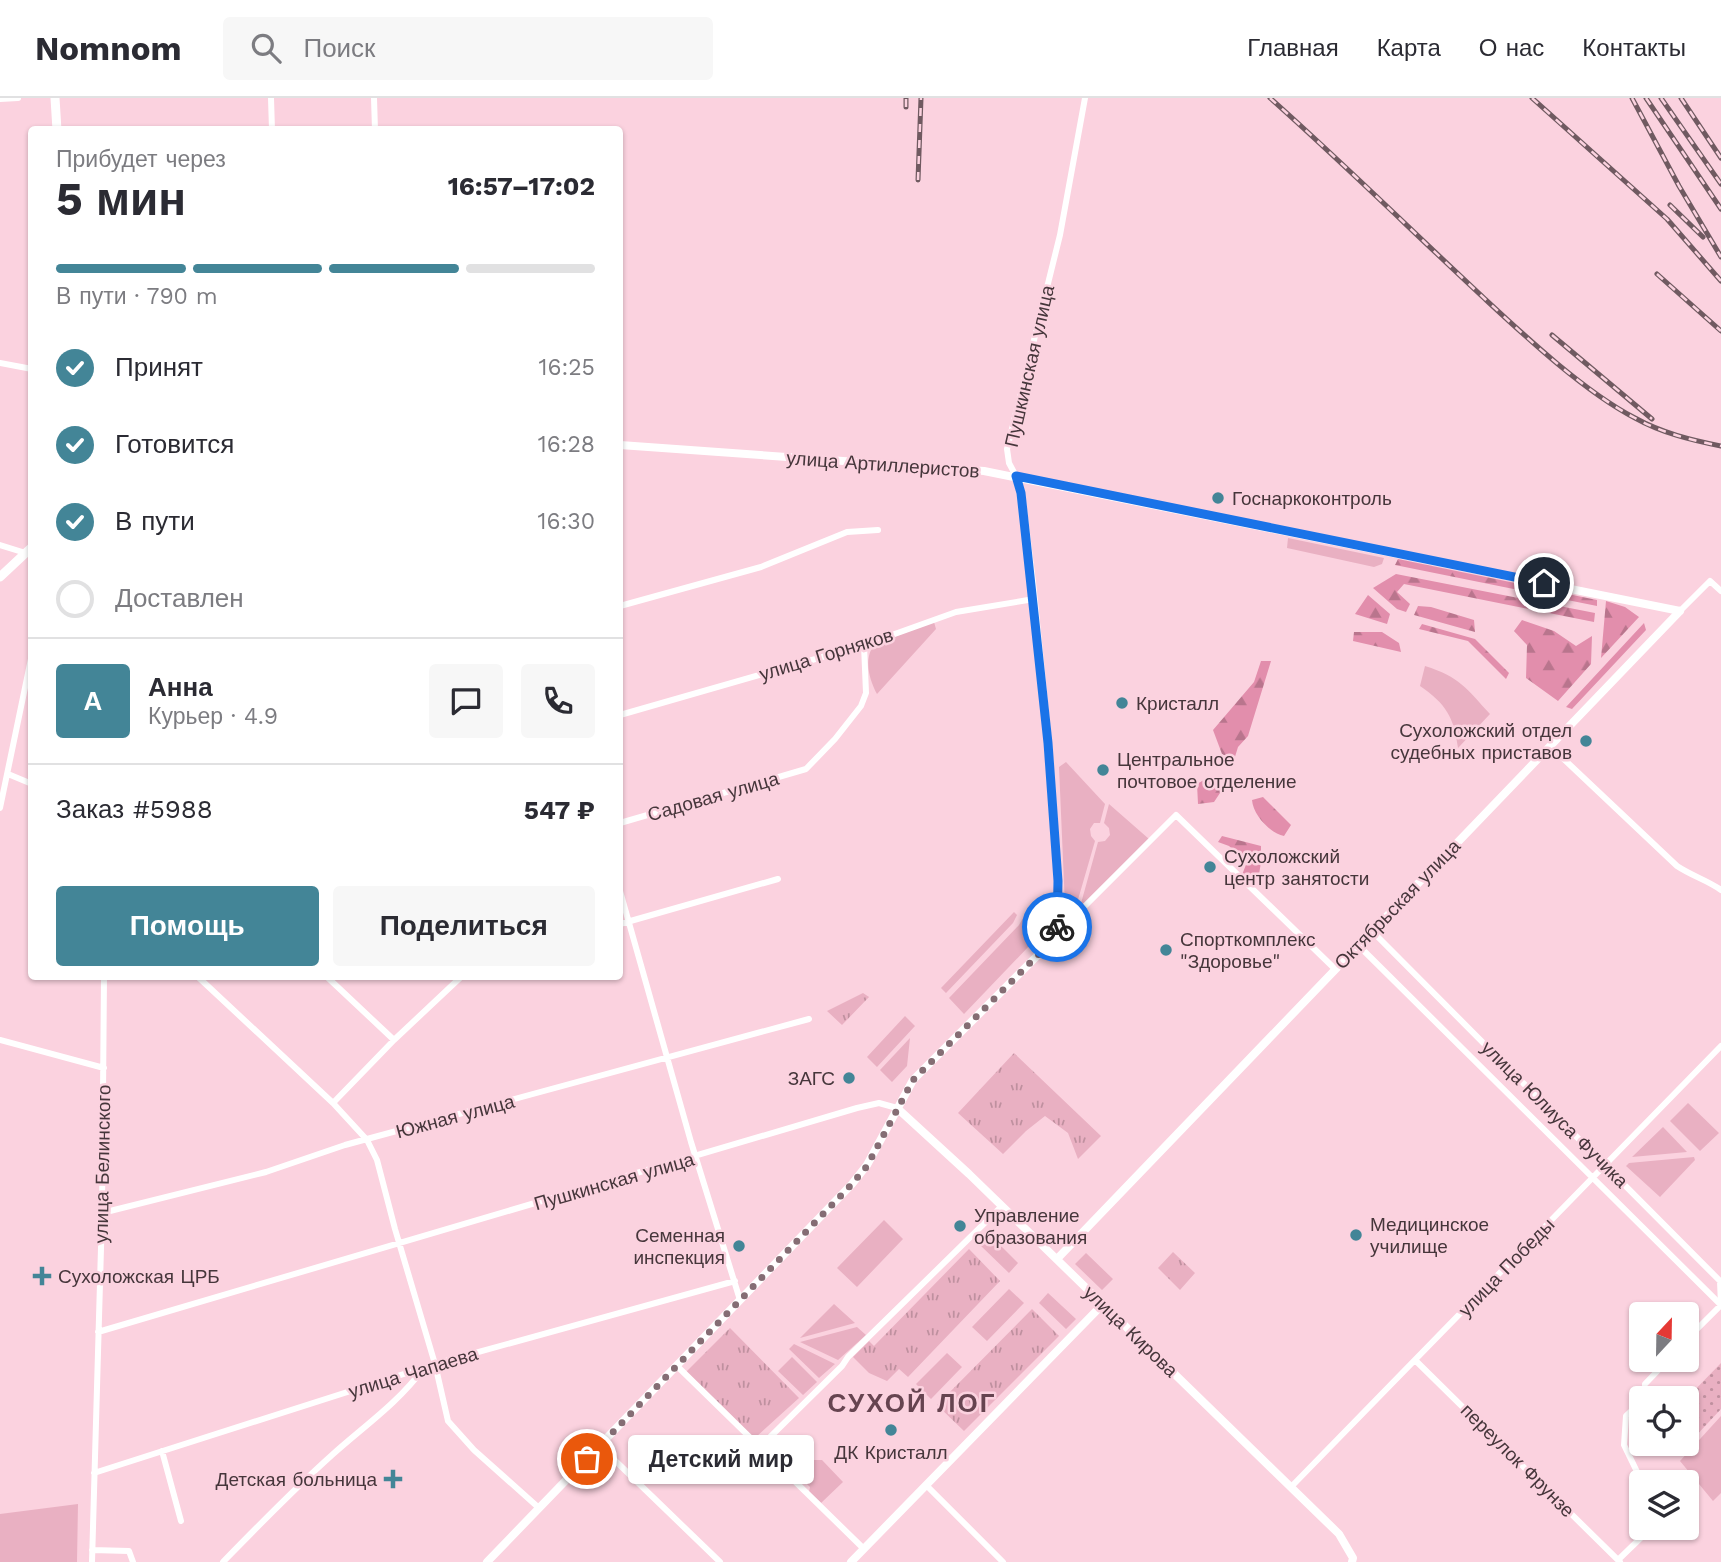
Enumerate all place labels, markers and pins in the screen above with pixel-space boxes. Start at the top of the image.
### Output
place label: Госнаркоконтроль [1232,487,1392,510]
marker: Госнаркоконтроль [1210,490,1226,506]
pin [1514,553,1574,613]
place label: Кристалл [1136,692,1219,715]
marker: Кристалл [1114,695,1130,711]
place label: Сухоложский отдел судебных приставов [1391,719,1572,764]
marker: Сухоложский отдел судебных приставов [1578,733,1594,749]
place label: Центральное почтовое отделение [1117,748,1296,793]
marker: Центральное почтовое отделение [1095,762,1111,778]
place label: Сухоложский центр занятости [1224,845,1369,890]
marker: Сухоложский центр занятости [1202,859,1218,875]
place label: Спорткомплекс "Здоровье" [1180,928,1316,973]
marker: Спорткомплекс "Здоровье" [1158,942,1174,958]
place label: ЗАГС [788,1067,835,1090]
marker: ЗАГС [841,1070,857,1086]
place label: Управление образования [974,1204,1087,1249]
place label: Медицинское училище [1370,1213,1489,1258]
marker: Управление образования [952,1218,968,1234]
place label: Семенная инспекция [633,1224,725,1269]
marker: Медицинское училище [1348,1227,1364,1243]
marker: Семенная инспекция [731,1238,747,1254]
place label: Сухоложская ЦРБ [58,1265,220,1288]
marker: Сухоложская ЦРБ [32,1266,52,1286]
marker: ДК Кристалл [883,1422,899,1438]
pin [557,1429,617,1489]
callout: Детский мир [629,1434,814,1484]
place label: ДК Кристалл [834,1441,948,1464]
place label: Детская больница [216,1468,377,1491]
marker: Детская больница [383,1469,403,1489]

